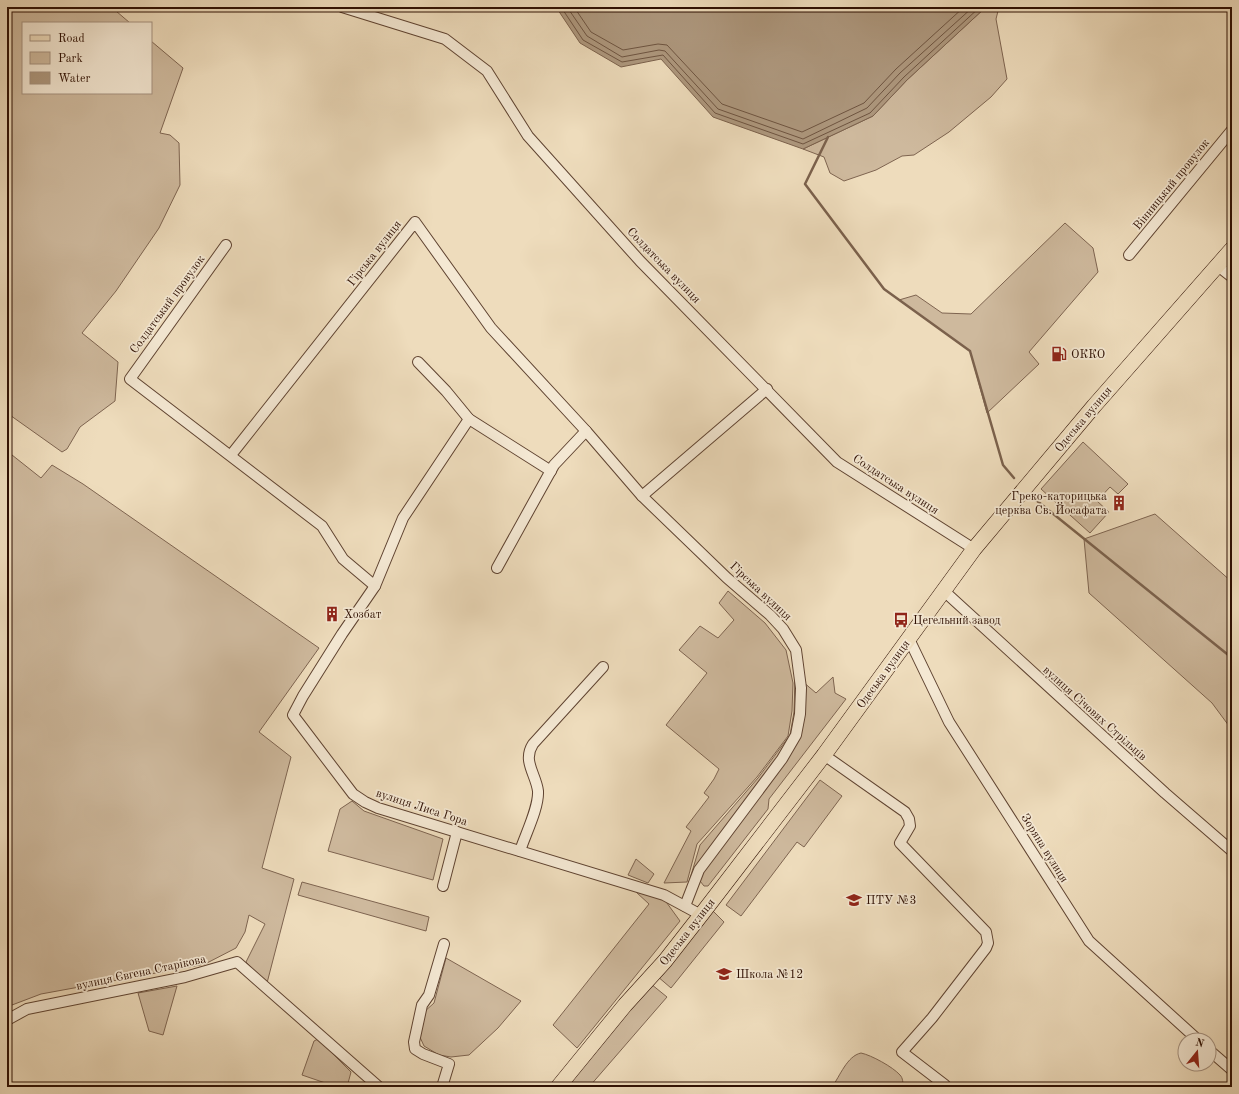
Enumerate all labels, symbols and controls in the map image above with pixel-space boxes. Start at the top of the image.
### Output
legend [22,22,152,94]
text: Road [58,33,85,45]
text: Park [58,53,83,65]
text: Water [58,73,91,85]
street label: Вінницький провулок [1131,136,1212,232]
street label: Гірська вулиця [345,218,404,289]
street label: Солдатська вулиця [624,226,702,306]
street label: Солдатський провулок [128,253,207,356]
fuel station icon: ОККО [1050,345,1068,363]
place label: ОККО [1071,349,1105,361]
street label: Одеська вулиця [1053,385,1115,455]
street label: Солдатська вулиця [850,453,941,517]
place label: Греко-каторицька церква Св. Йосафата [995,491,1107,517]
building icon: Греко-каторицька церква Св. Йосафата [1110,494,1128,512]
street label: Гірська вулиця [727,559,794,623]
building icon: Хозбат [323,605,341,623]
place label: Хозбат [344,609,382,621]
bus stop icon: Цегельний завод [892,611,910,629]
place label: Цегельний завод [913,615,1001,627]
street label: Одеська вулиця [855,638,913,711]
street label: вулиця Січових Стрільців [1040,663,1149,764]
street label: вулиця Лиса Гора [374,787,469,828]
street label: Зоряна вулиця [1018,812,1070,885]
school or university icon: ПТУ №3 [845,891,863,909]
place label: ПТУ №3 [866,895,916,907]
street label: Одеська вулиця [658,897,718,968]
street label: вулиця Євгена Старікова [75,952,207,993]
school or university icon: Школа №12 [715,965,733,983]
place label: Школа №12 [736,969,803,981]
north arrow [1177,1032,1217,1072]
text: N [1194,1037,1206,1051]

